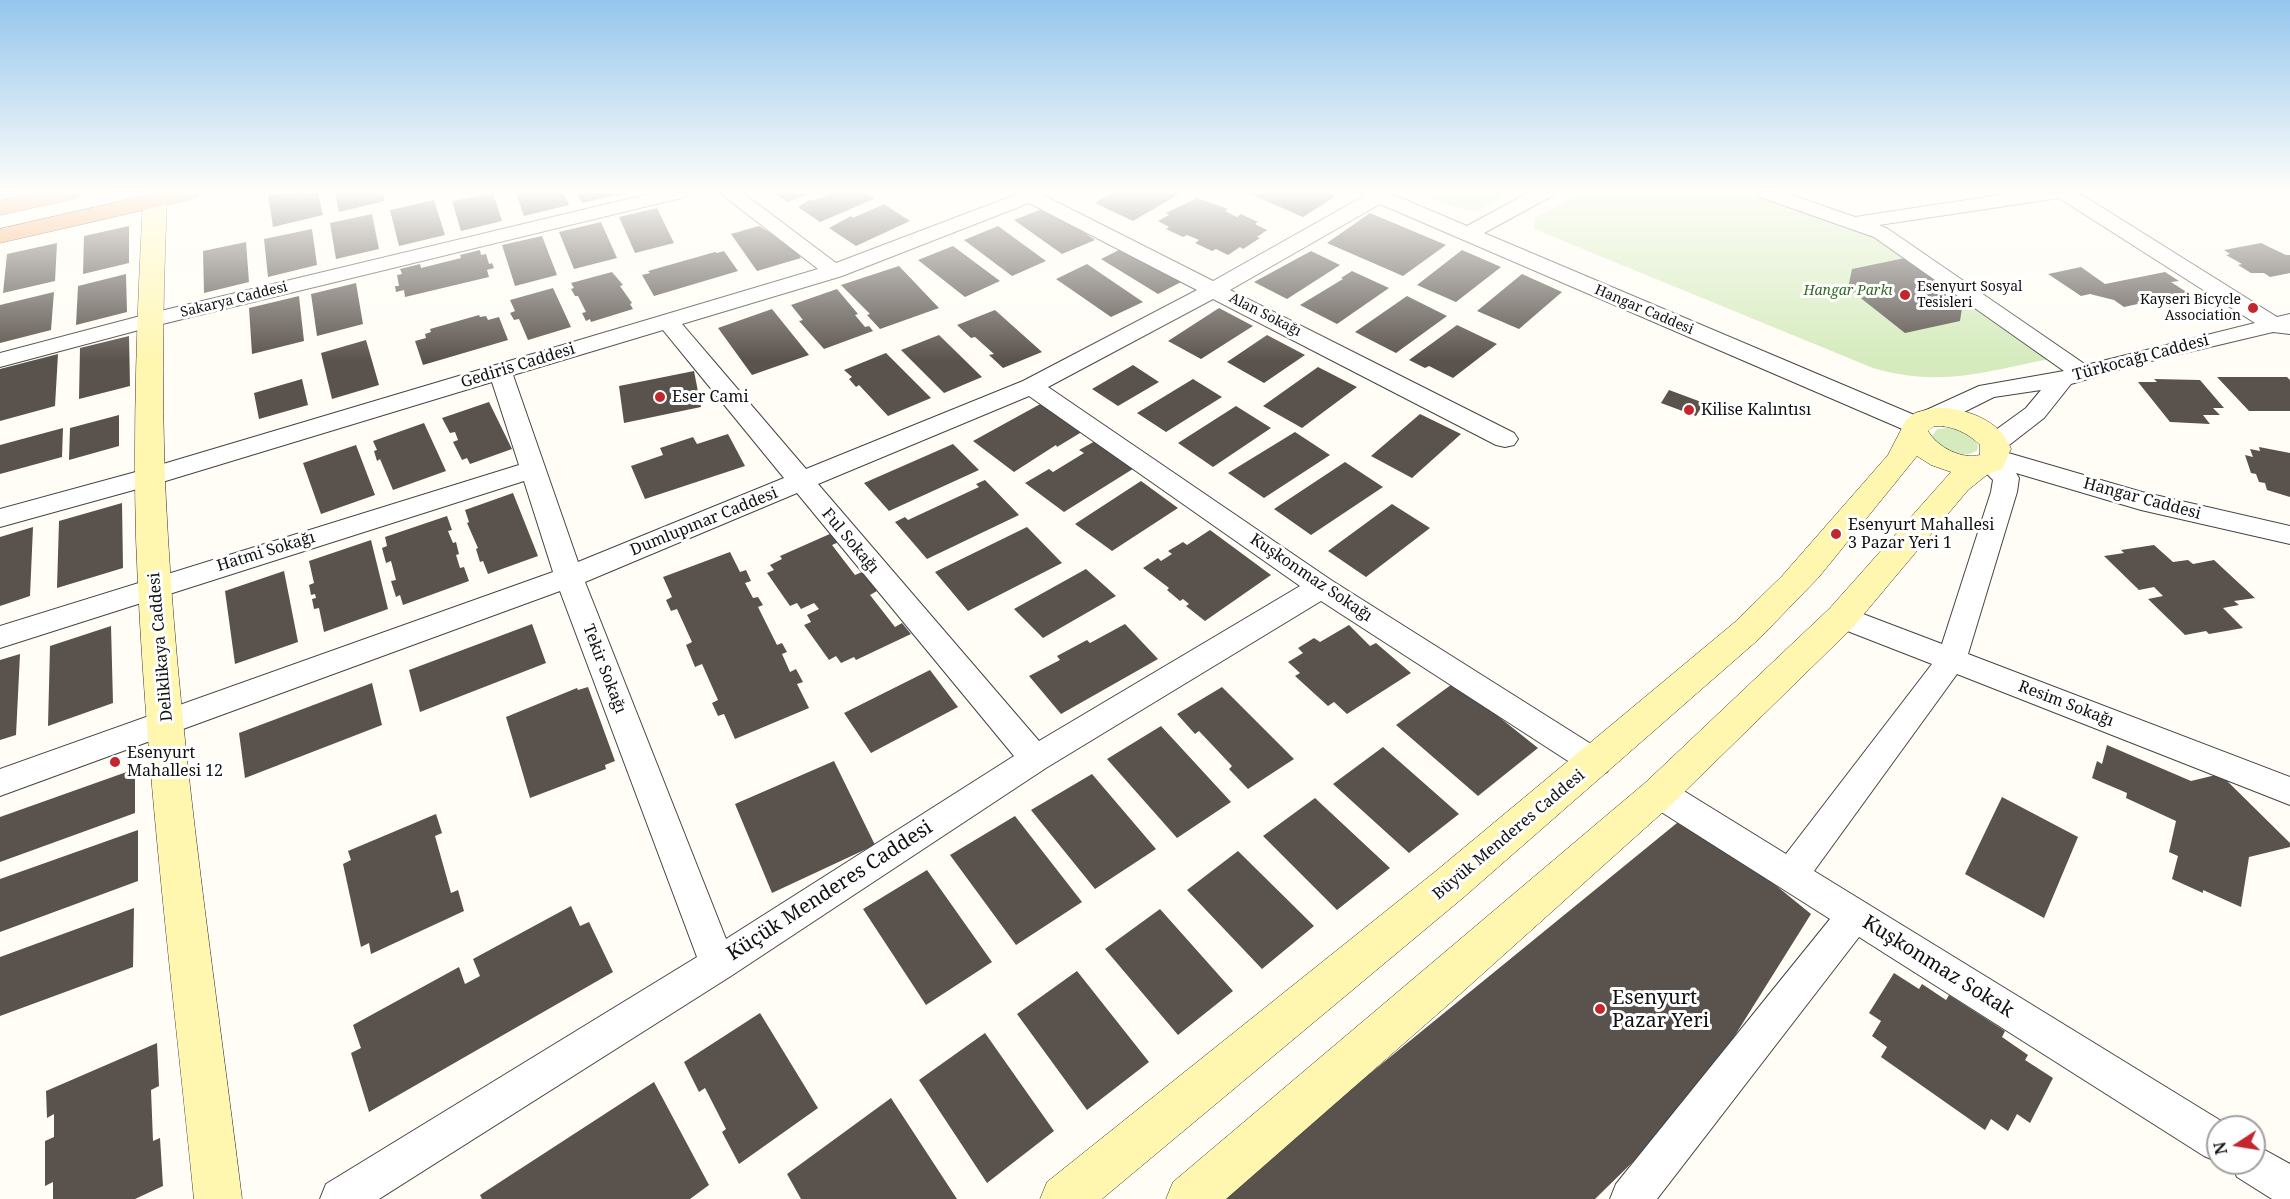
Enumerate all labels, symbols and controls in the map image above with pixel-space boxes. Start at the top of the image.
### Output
street label: Sakarya Caddesi [179,279,289,321]
place label: Esenyurt Sosyal Tesisleri [1917,279,2022,312]
street label: Hangar Caddesi [1592,282,1696,338]
park label: Hangar Parkı [1803,283,1893,299]
marker: Esenyurt Sosyal Tesisleri [1898,288,1912,302]
street label: Alan Sokağı [1226,290,1304,340]
place label: Kayseri Bicycle Association [2140,292,2241,324]
marker: Kayseri Bicycle Association [2246,301,2260,315]
street label: Türkocağı Caddesi [2071,331,2211,385]
street label: Gediris Caddesi [459,340,577,392]
place label: Eser Cami [672,387,749,407]
marker: Eser Cami [653,390,667,404]
place label: Kilise Kalıntısı [1701,400,1811,420]
marker: Kilise Kalıntısı [1682,403,1696,417]
street label: Hangar Caddesi [2081,474,2203,524]
street label: Dumlupınar Caddesi [627,484,781,560]
street label: Ful Sokağı [817,505,883,577]
place label: Esenyurt Mahallesi 3 Pazar Yeri 1 [1848,515,1994,553]
marker: Esenyurt Mahallesi 3 Pazar Yeri 1 [1829,527,1843,541]
street label: Hatmi Sokağı [215,528,317,576]
street label: Kuşkonmaz Sokağı [1246,530,1376,626]
street label: Deliklikaya Caddesi [145,572,177,722]
street label: Tekir Sokağı [578,622,630,716]
street label: Resim Sokağı [2016,677,2116,731]
place label: Esenyurt Mahallesi 12 [127,743,223,781]
marker: Esenyurt Mahallesi 12 [108,755,122,769]
street label: Büyük Menderes Caddesi [1429,766,1589,904]
street label: Küçük Menderes Caddesi [723,816,937,966]
street label: Kuşkonmaz Sokak [1858,911,2018,1023]
place label: Esenyurt Pazar Yeri [1612,986,1709,1033]
marker: Esenyurt Pazar Yeri [1593,1002,1607,1016]
north arrow [2206,1115,2266,1175]
text: N [2208,1140,2232,1157]

